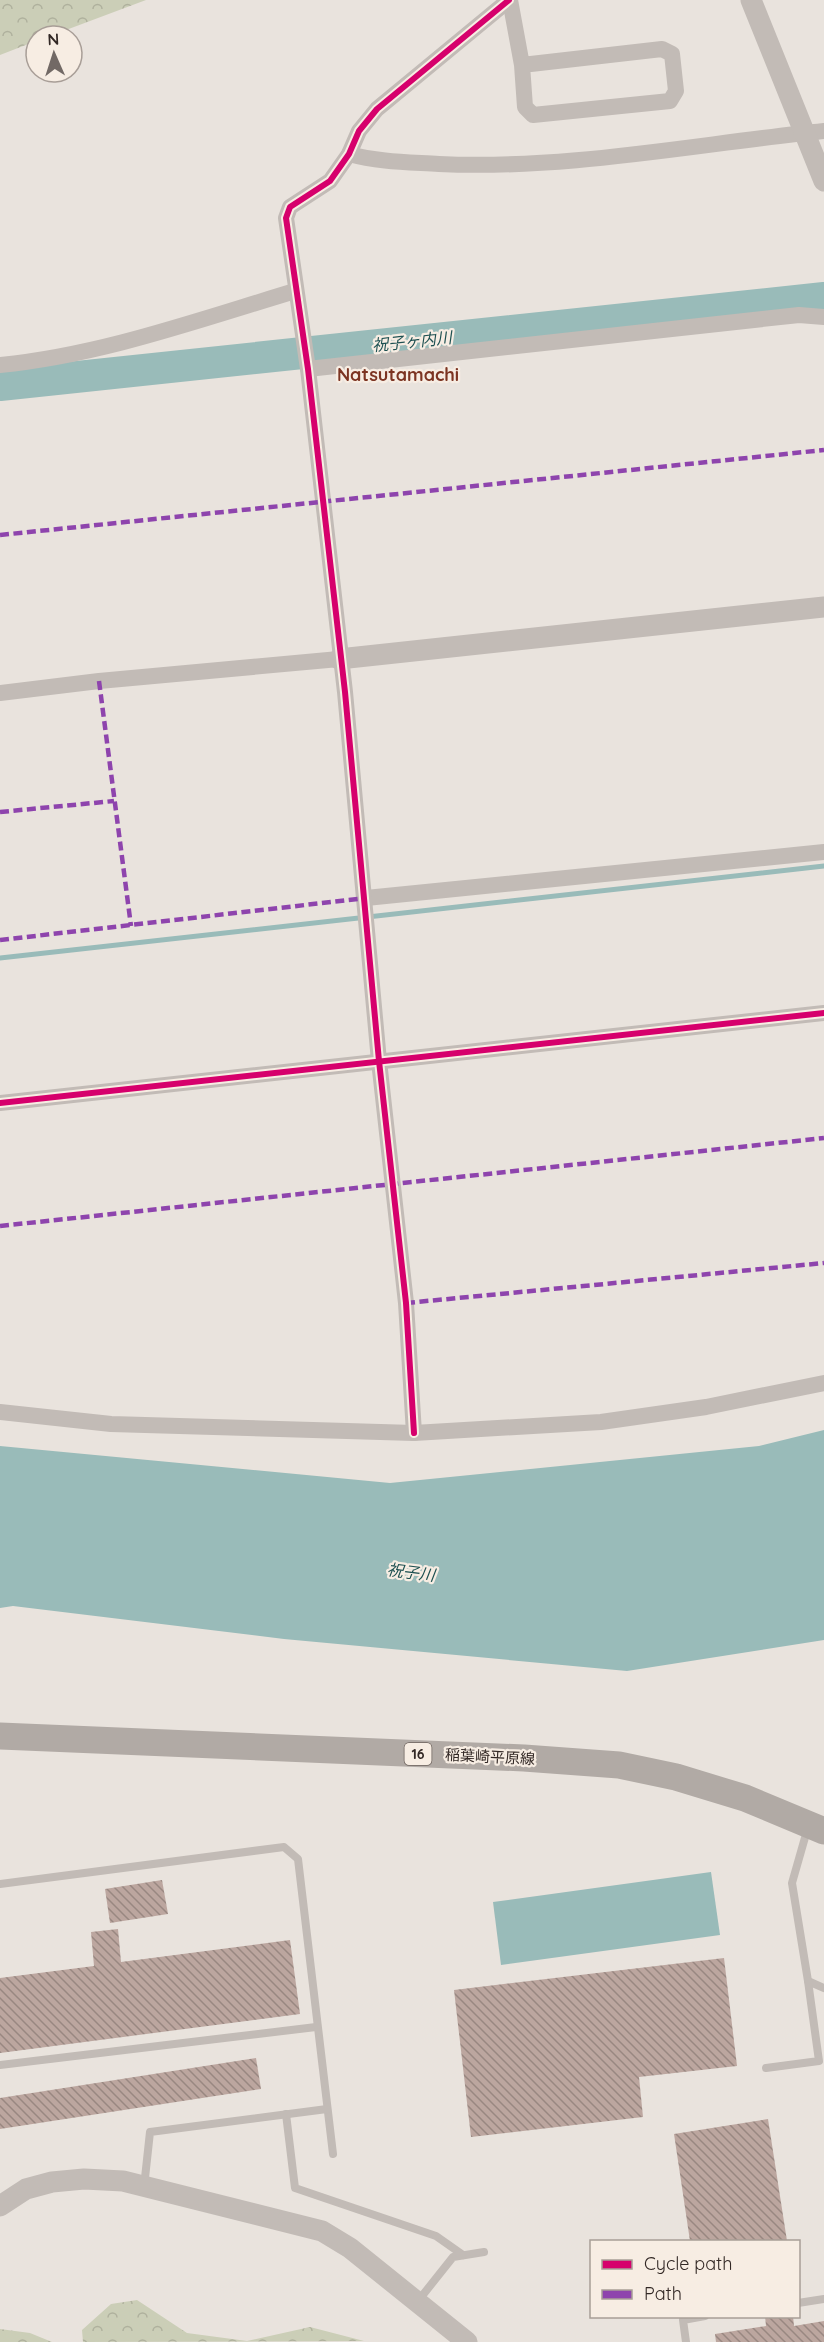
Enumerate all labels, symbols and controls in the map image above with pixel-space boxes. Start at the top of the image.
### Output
north arrow [24,24,84,84]
text: N [47,29,60,49]
water label: 祝子ヶ内川 [371,327,455,355]
district label: Natsutamachi [337,363,459,386]
water label: 祝子川 [386,1559,438,1585]
road number: 16 [404,1743,432,1765]
street label: 稲葉崎平原線 [445,1745,535,1768]
legend [590,2240,800,2318]
text: Cycle path [644,2252,732,2275]
text: Path [644,2282,682,2305]

